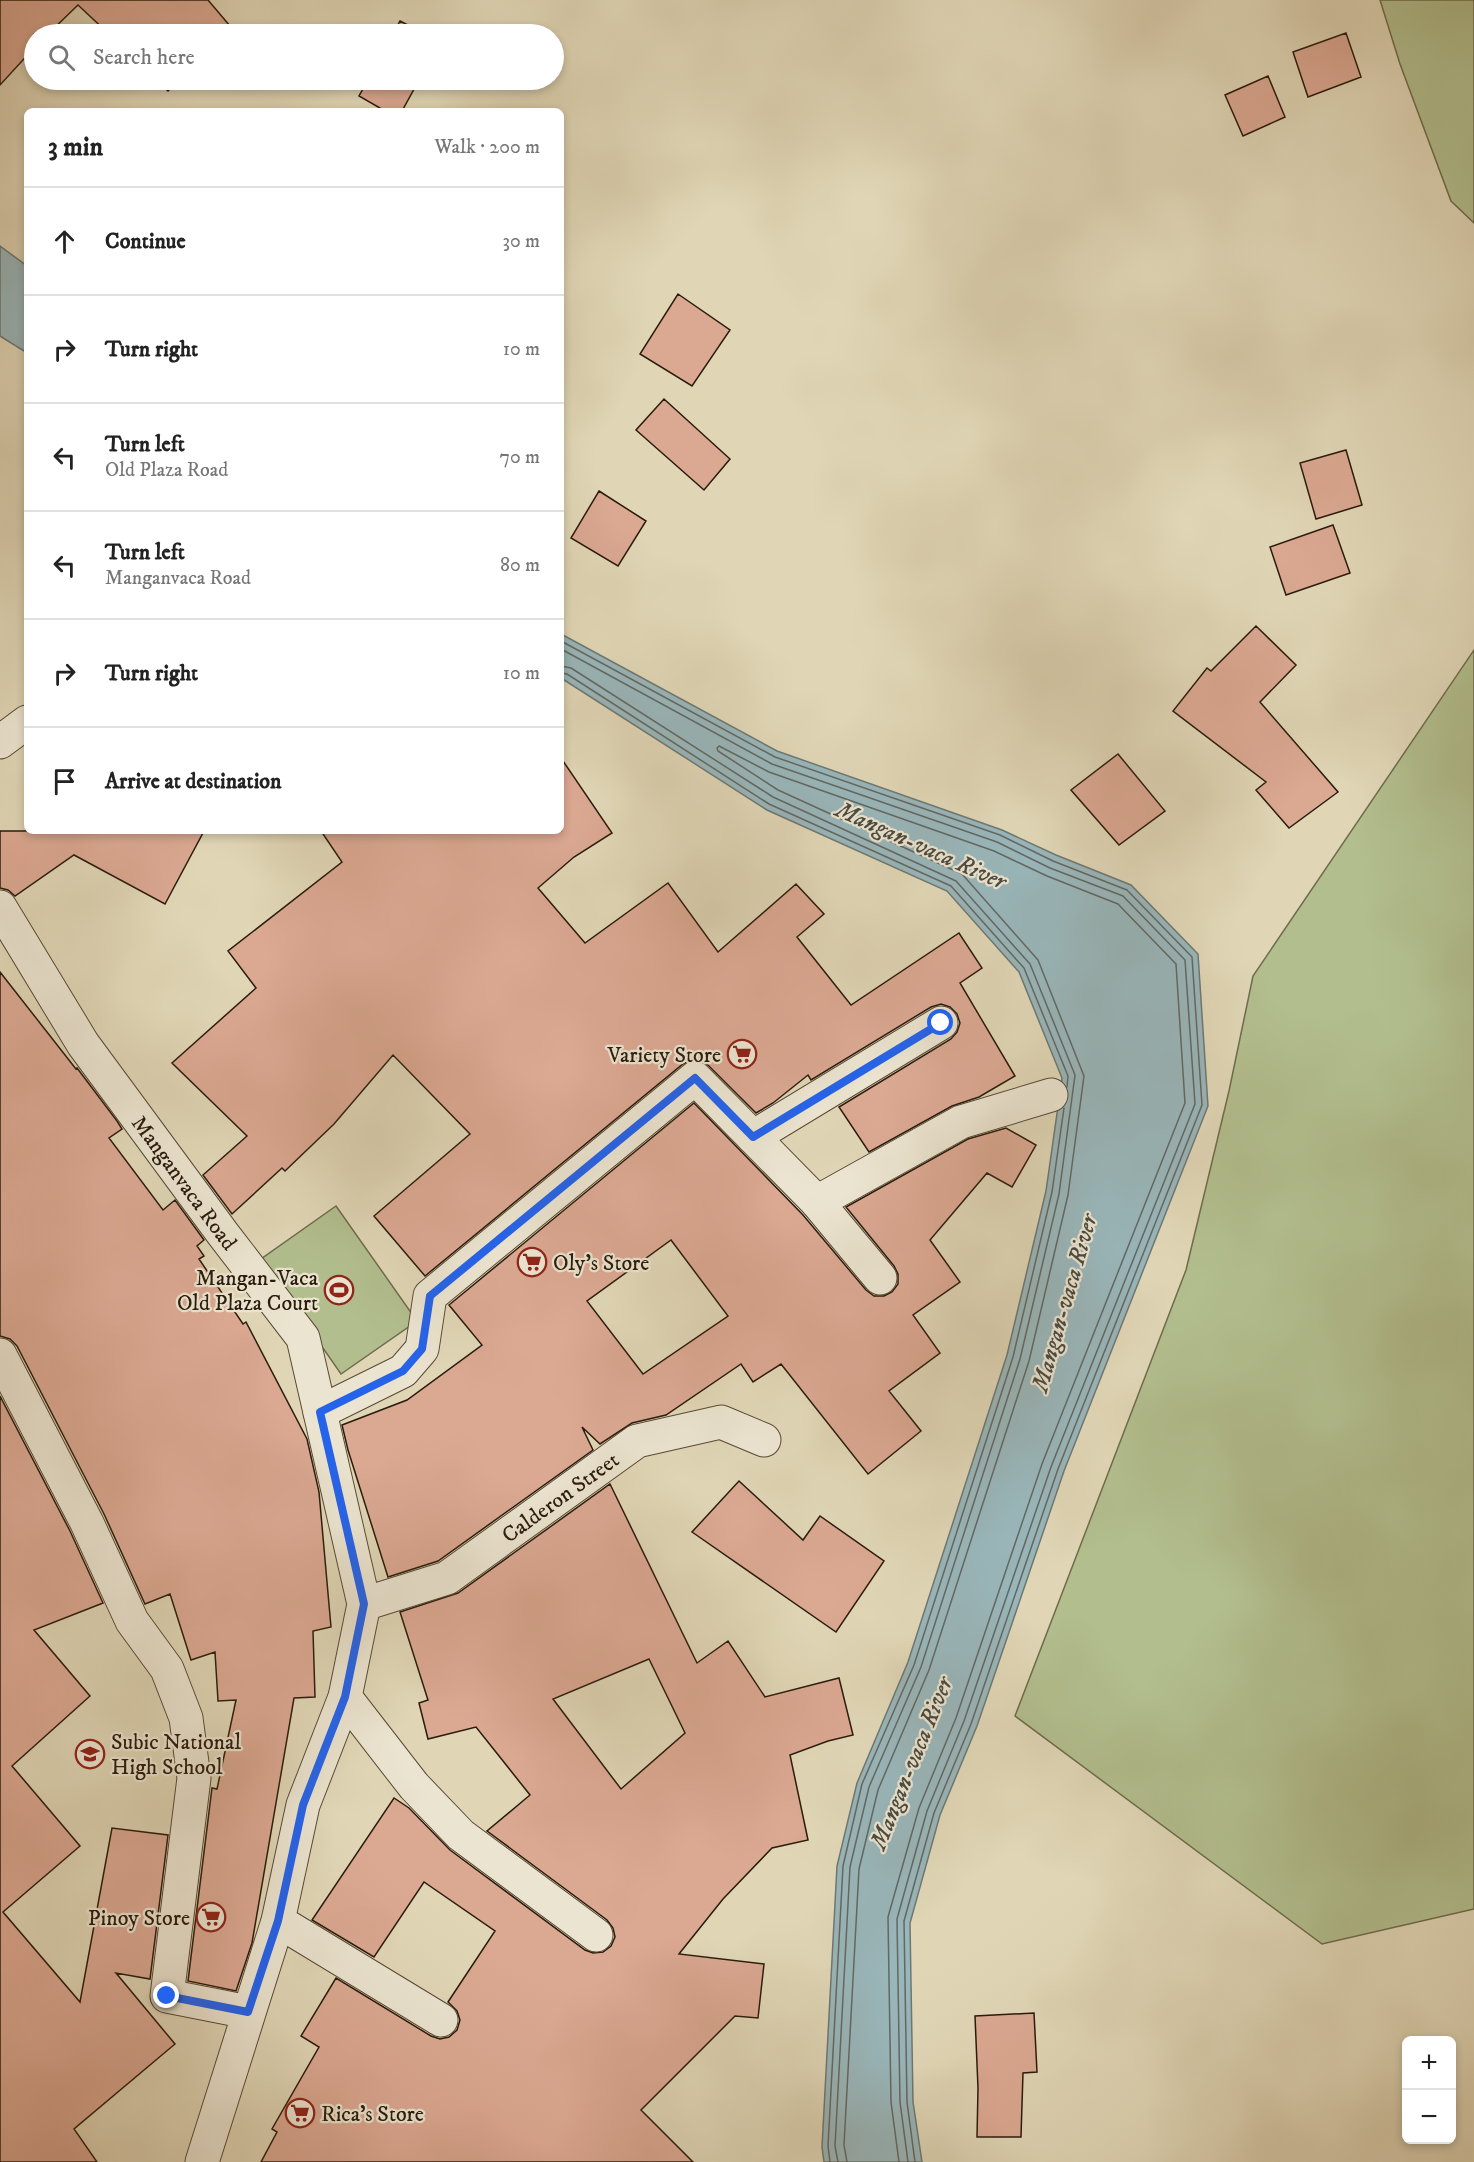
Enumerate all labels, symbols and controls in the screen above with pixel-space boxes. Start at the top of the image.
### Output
search box [24,24,564,90]
icon: search [45,41,78,74]
text: Search here [93,44,195,71]
text: 3 min [48,131,103,164]
text: Walk · 200 m [434,135,540,160]
icon: ahead [48,225,81,258]
text: Continue [105,228,186,255]
text: 30 m [502,229,540,254]
icon: right [48,333,81,366]
text: Turn right [105,336,198,363]
text: 10 m [503,337,540,362]
text: Turn left [105,431,185,458]
icon: left [48,441,81,474]
text: 70 m [499,445,540,470]
text: Old Plaza Road [105,458,228,483]
text: Turn left [105,539,185,566]
icon: left [48,549,81,582]
text: 80 m [500,553,540,578]
text: Manganvaca Road [105,566,251,591]
icon: right [48,657,81,690]
text: Turn right [105,660,198,687]
text: 10 m [503,661,540,686]
icon: arrive [48,765,81,798]
text: Arrive at destination [105,768,282,795]
water label: Mangan-vaca River [829,794,1013,898]
route start [927,1009,953,1035]
supermarket icon: Variety Store [726,1038,758,1070]
place label: Variety Store [606,1042,721,1069]
street label: Manganvaca Road [125,1111,242,1256]
water label: Mangan-vaca River [1025,1209,1105,1397]
supermarket icon: Oly's Store [516,1246,548,1278]
place label: Oly's Store [553,1250,649,1277]
place label: Mangan-Vaca Old Plaza Court [177,1265,319,1317]
sports icon: Mangan-Vaca Old Plaza Court [323,1274,355,1306]
street label: Calderon Street [497,1447,624,1549]
water label: Mangan-vaca River [863,1670,961,1856]
place label: Subic National High School [111,1729,241,1781]
school or university icon: Subic National High School [74,1738,106,1770]
supermarket icon: Pinoy Store [195,1901,227,1933]
place label: Pinoy Store [88,1905,190,1932]
route end [153,1982,179,2008]
map controls [1402,2036,1456,2144]
button: + [1402,2036,1456,2090]
button: − [1402,2090,1456,2144]
supermarket icon: Rica's Store [284,2097,316,2129]
place label: Rica's Store [321,2101,424,2128]

